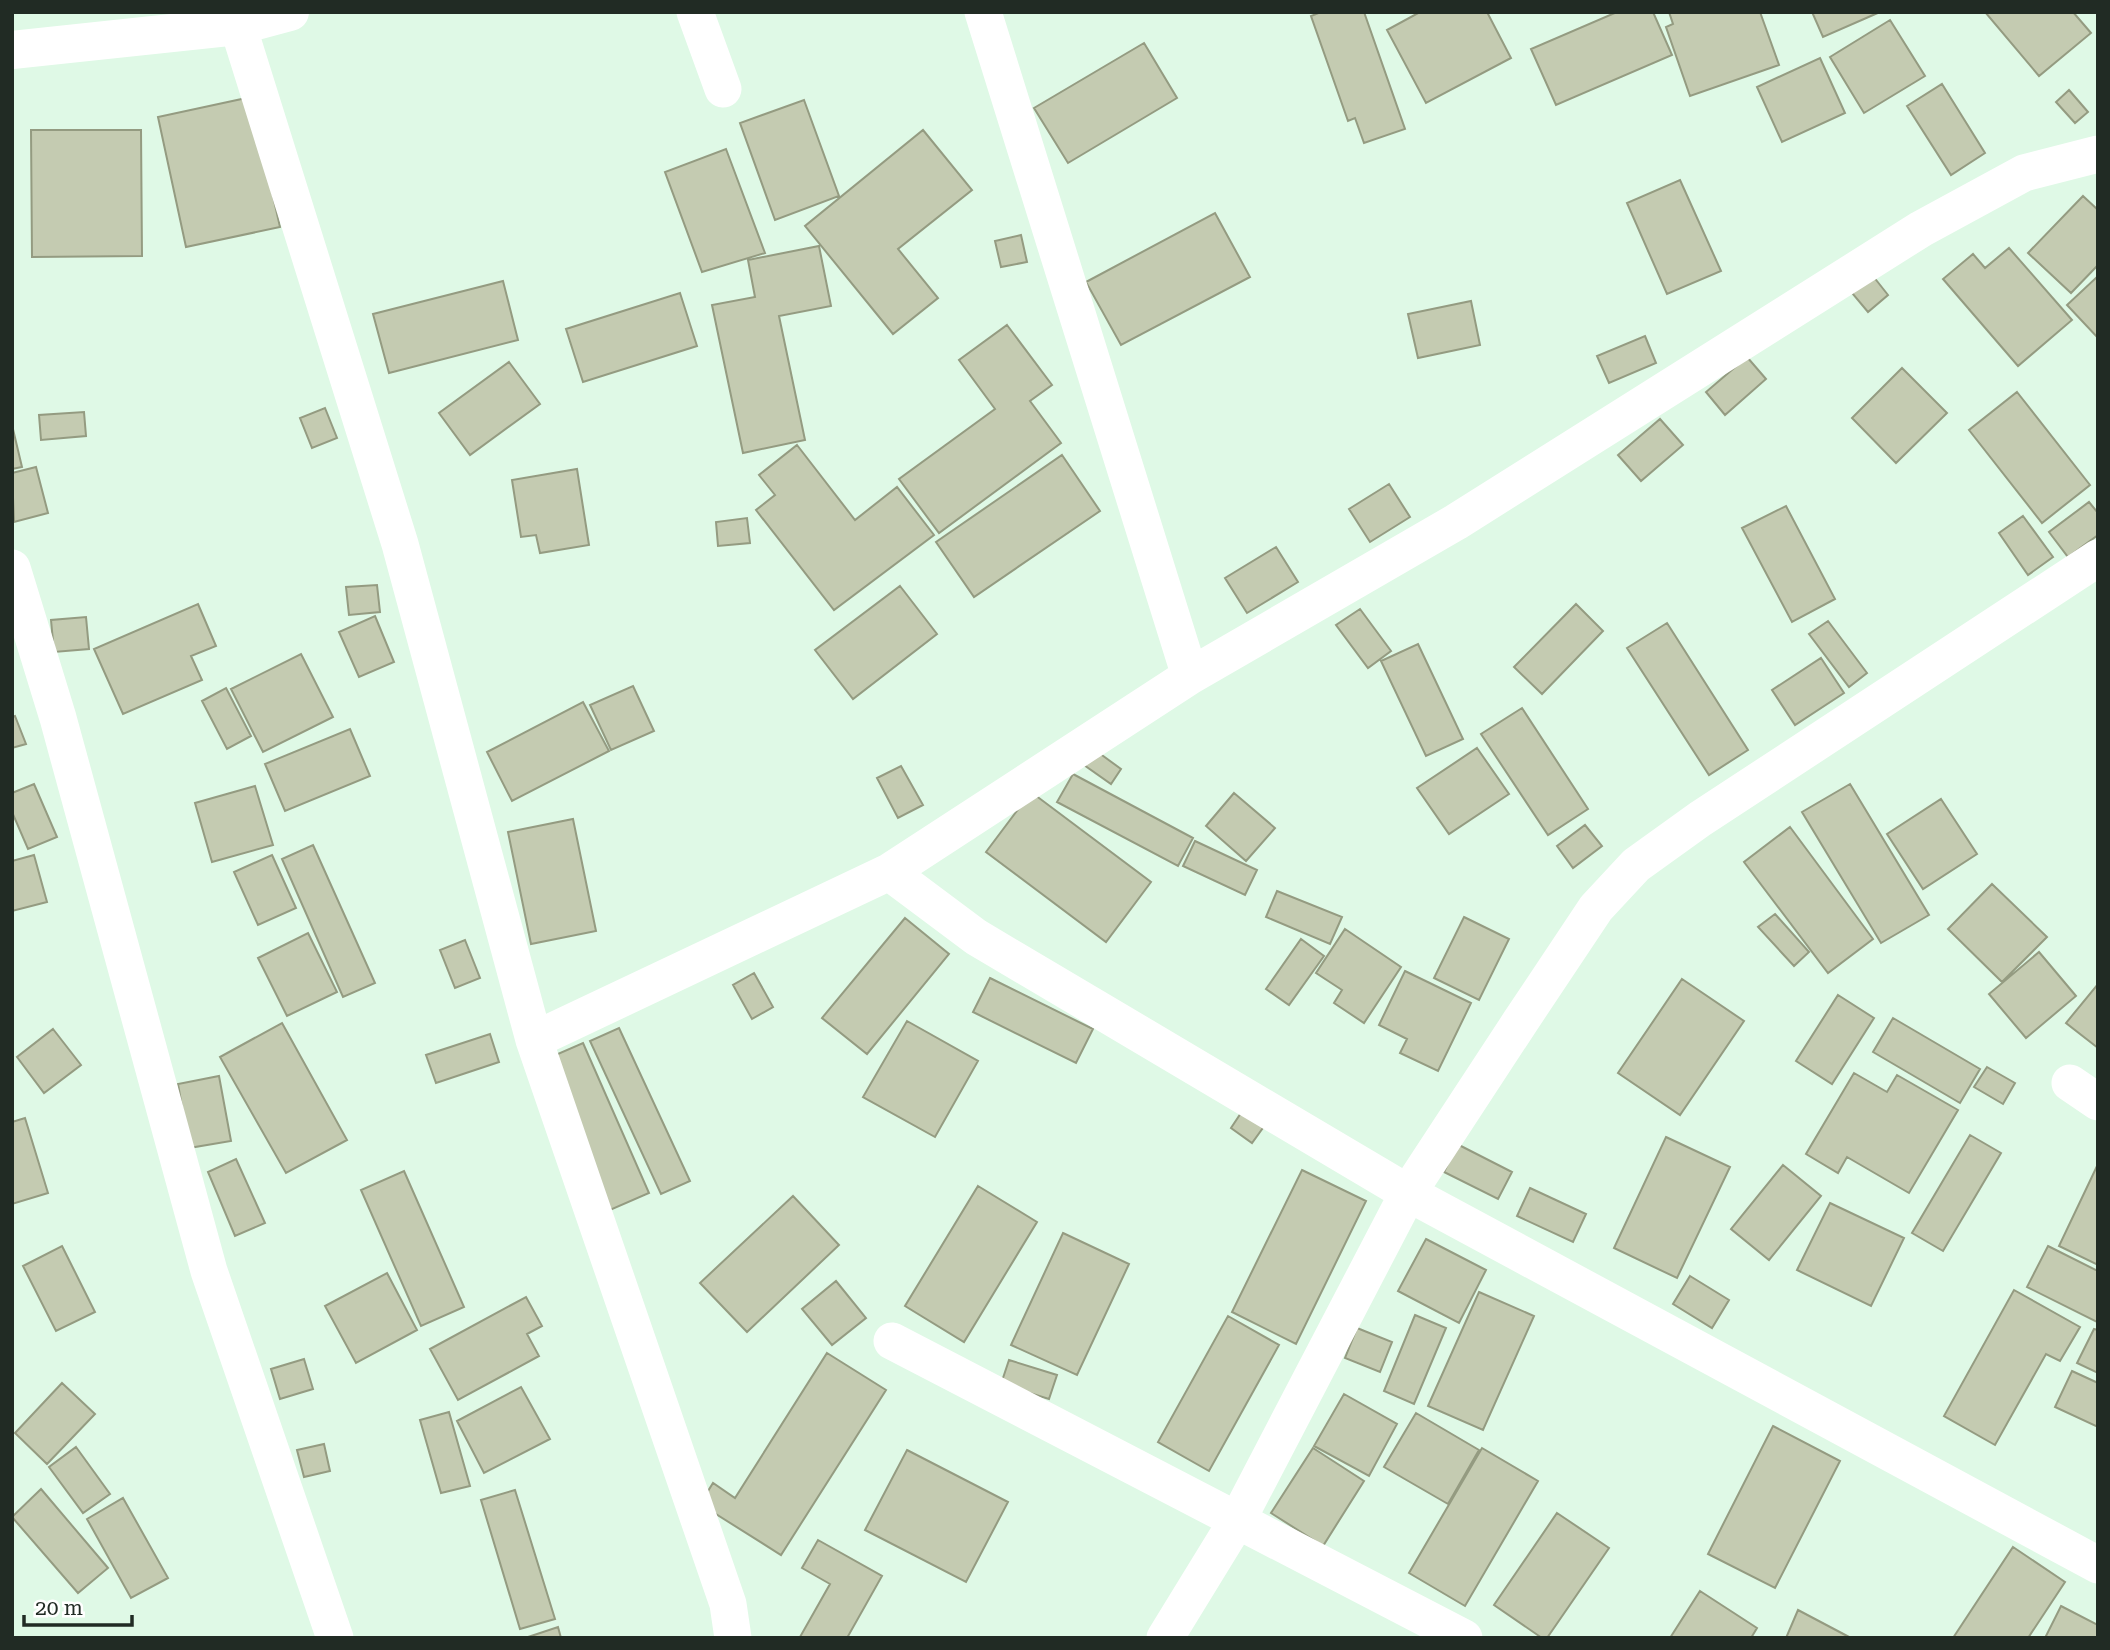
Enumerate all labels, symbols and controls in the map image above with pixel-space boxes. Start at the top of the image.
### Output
scale bar [24,1584,133,1628]
text: 20 m [35,1596,83,1620]

